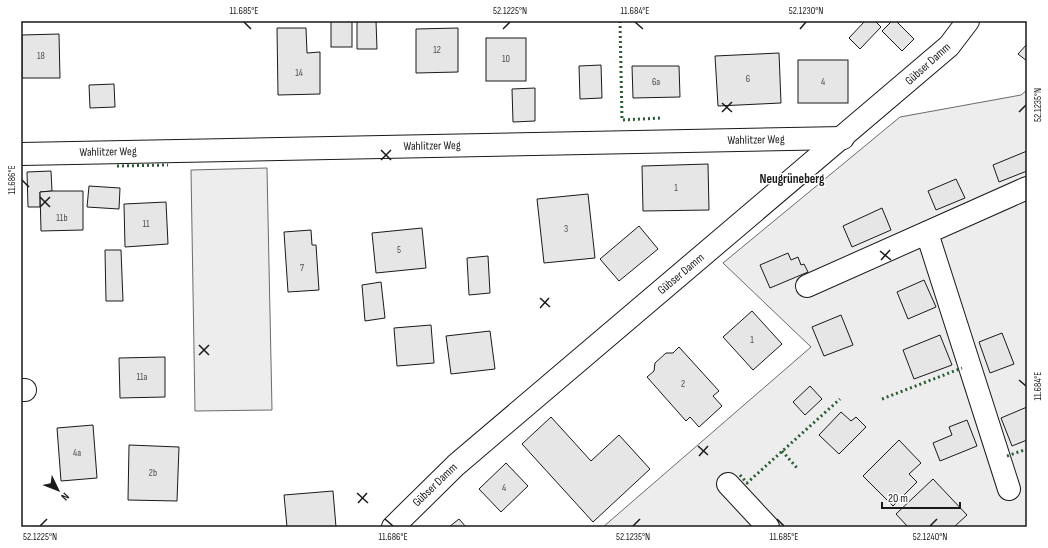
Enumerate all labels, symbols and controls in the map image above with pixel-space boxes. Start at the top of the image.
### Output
text: 11.685°E [230,5,258,17]
text: 52.1225°N [493,5,527,17]
text: 11.684°E [621,5,649,17]
text: 52.1230°N [789,5,823,17]
street label: Gübser Damm [902,39,954,88]
house number: 12 [433,44,441,56]
house number: 18 [37,50,45,62]
house number: 10 [502,53,510,65]
house number: 14 [295,67,303,79]
house number: 6 [746,73,750,85]
house number: 6a [652,76,660,88]
house number: 4 [821,76,825,88]
text: 52.1235°N [1032,88,1044,122]
street label: Wahlitzer Weg [727,132,785,148]
street label: Wahlitzer Weg [403,138,461,154]
street label: Wahlitzer Weg [79,144,137,160]
text: 11.686°E [6,165,18,195]
district label: Neugrüneberg [759,171,825,187]
house number: 1 [674,182,678,194]
house number: 11b [56,212,68,224]
house number: 11 [143,218,150,230]
house number: 3 [564,223,568,235]
house number: 5 [397,244,401,256]
street label: Gübser Damm [655,250,708,298]
house number: 7 [300,262,304,274]
house number: 1 [750,334,754,346]
house number: 11a [137,371,148,383]
text: 11.684°E [1032,372,1044,400]
house number: 2 [681,378,685,390]
house number: 4a [73,447,81,459]
street label: Gübser Damm [410,460,461,510]
house number: 2b [149,467,157,479]
north arrow [38,470,78,510]
house number: 4 [502,482,506,494]
scale bar [882,484,960,510]
text: N [58,490,72,503]
text: 20 m [888,491,908,506]
text: 52.1225°N [23,531,57,543]
text: 11.686°E [378,531,408,543]
text: 52.1235°N [616,531,650,543]
text: 11.685°E [770,531,798,543]
text: 52.1240°N [913,531,947,543]

